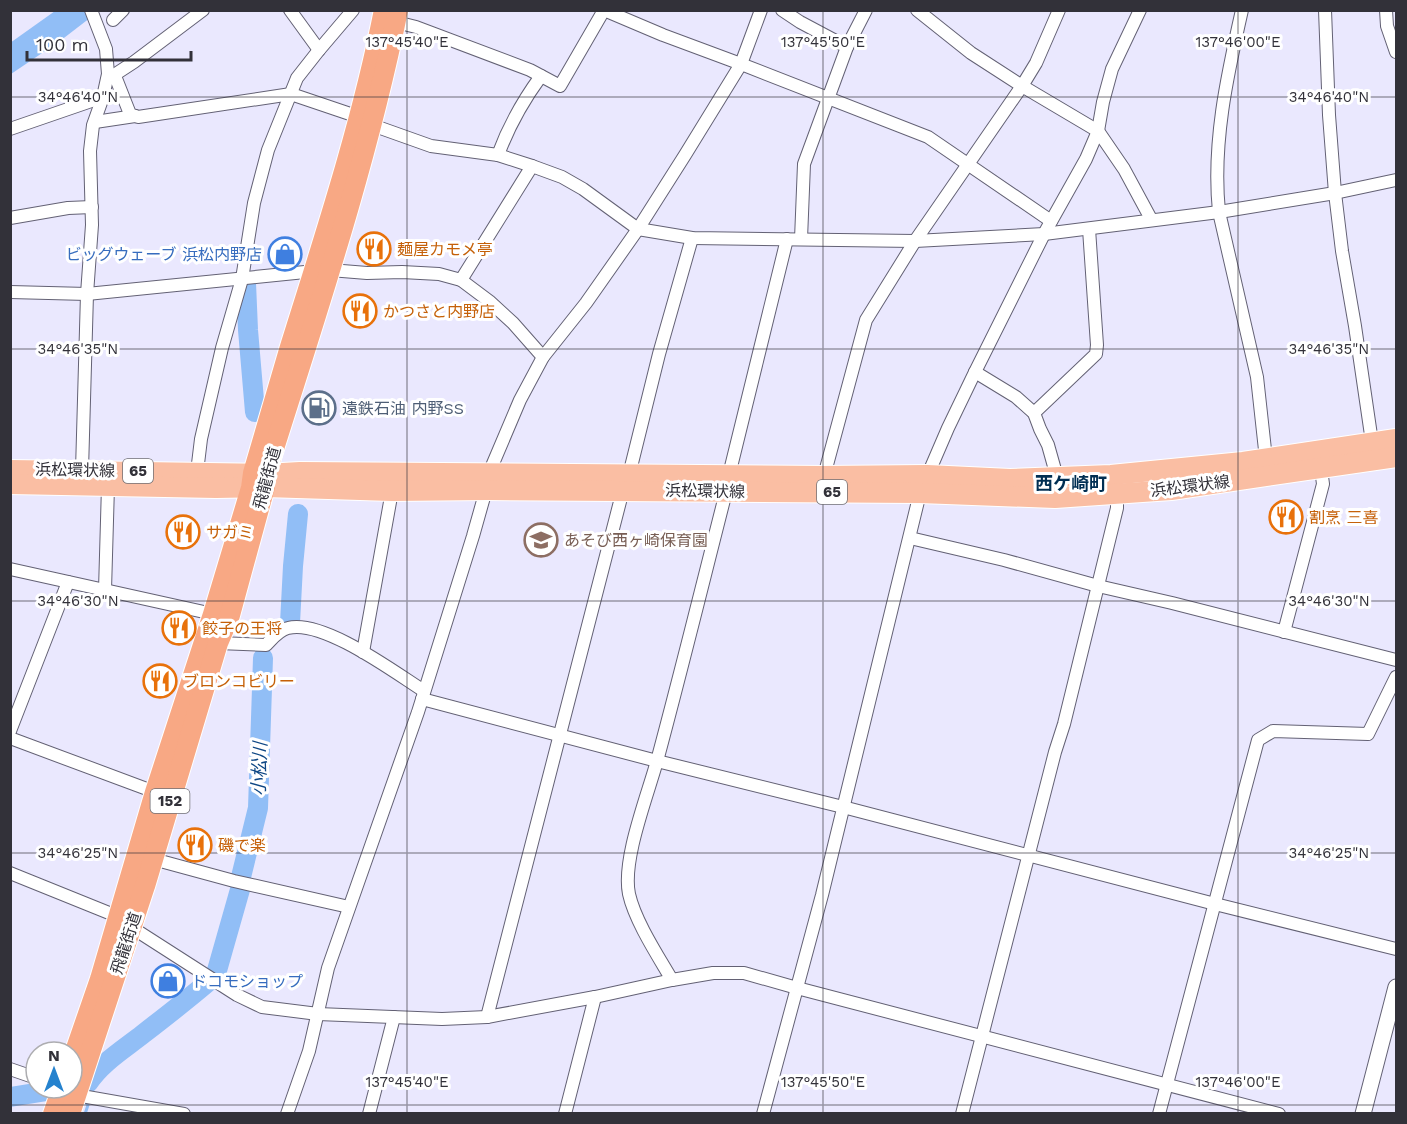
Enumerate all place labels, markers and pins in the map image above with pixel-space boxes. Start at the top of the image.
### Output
restaurant icon: 麺屋カモメ亭 [356,231,392,267]
shop icon: ビッグウェーブ 浜松内野店 [267,236,303,272]
place label: 麺屋カモメ亭 [397,240,493,259]
place label: ビッグウェーブ 浜松内野店 [66,245,262,264]
restaurant icon: かつさと内野店 [342,293,378,329]
place label: かつさと内野店 [383,302,495,321]
fuel station icon: 遠鉄石油 内野SS [301,390,337,426]
place label: 遠鉄石油 内野SS [342,399,464,418]
restaurant icon: 割烹 三喜 [1268,499,1304,535]
place label: 割烹 三喜 [1309,508,1378,527]
restaurant icon: サガミ [165,514,201,550]
school or university icon: あそび西ヶ崎保育園 [523,522,559,558]
place label: サガミ [206,523,254,542]
place label: あそび西ヶ崎保育園 [564,531,708,550]
restaurant icon: 餃子の王将 [161,610,197,646]
place label: 餃子の王将 [202,619,282,638]
restaurant icon: ブロンコビリー [142,663,178,699]
place label: ブロンコビリー [183,672,295,691]
restaurant icon: 磯で楽 [177,827,213,863]
place label: 磯で楽 [218,836,266,855]
shop icon: ドコモショップ [150,963,186,999]
place label: ドコモショップ [191,972,303,991]

